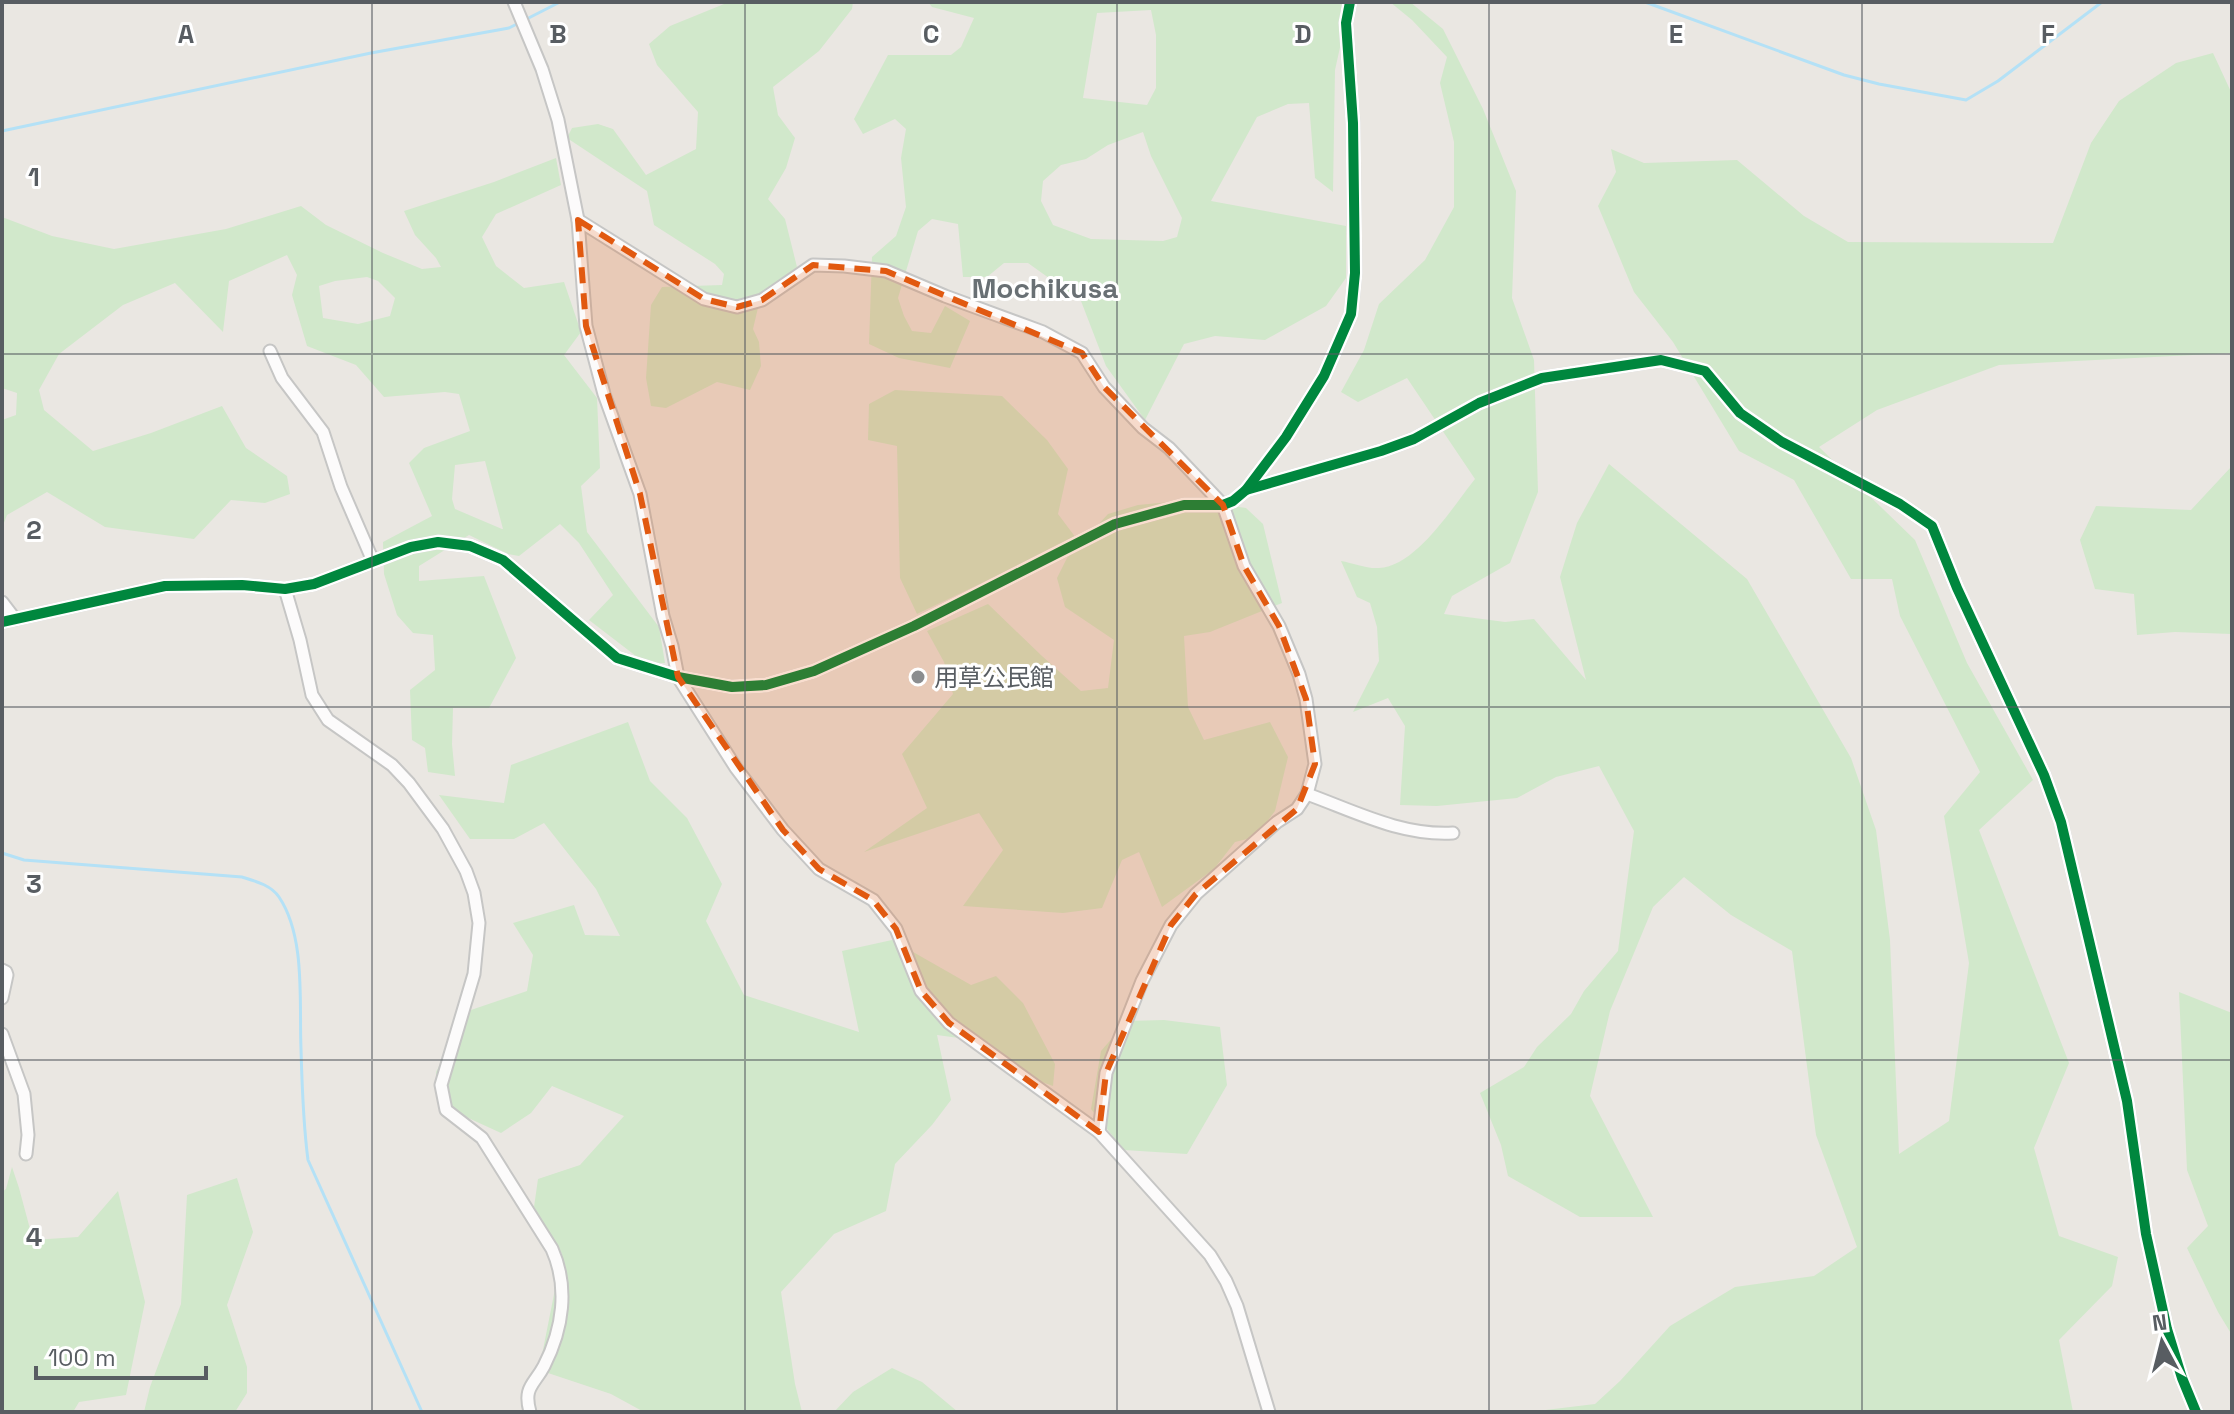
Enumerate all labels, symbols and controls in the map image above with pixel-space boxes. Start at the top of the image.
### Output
text: A [178,17,195,51]
text: B [549,17,567,51]
text: C [923,17,939,51]
text: D [1294,17,1312,51]
text: E [1669,17,1683,51]
text: F [2041,17,2055,51]
text: 1 [28,160,40,194]
district label: Mochikusa [972,270,1118,306]
text: 2 [26,513,42,547]
place label: 用草公民館 [934,662,1054,693]
marker: 用草公民館 [909,668,927,686]
text: 3 [26,867,42,901]
text: 4 [26,1220,42,1254]
north arrow [2122,1302,2202,1382]
text: N [2151,1307,2169,1337]
scale bar [36,1330,206,1380]
text: 100 m [48,1342,116,1373]

